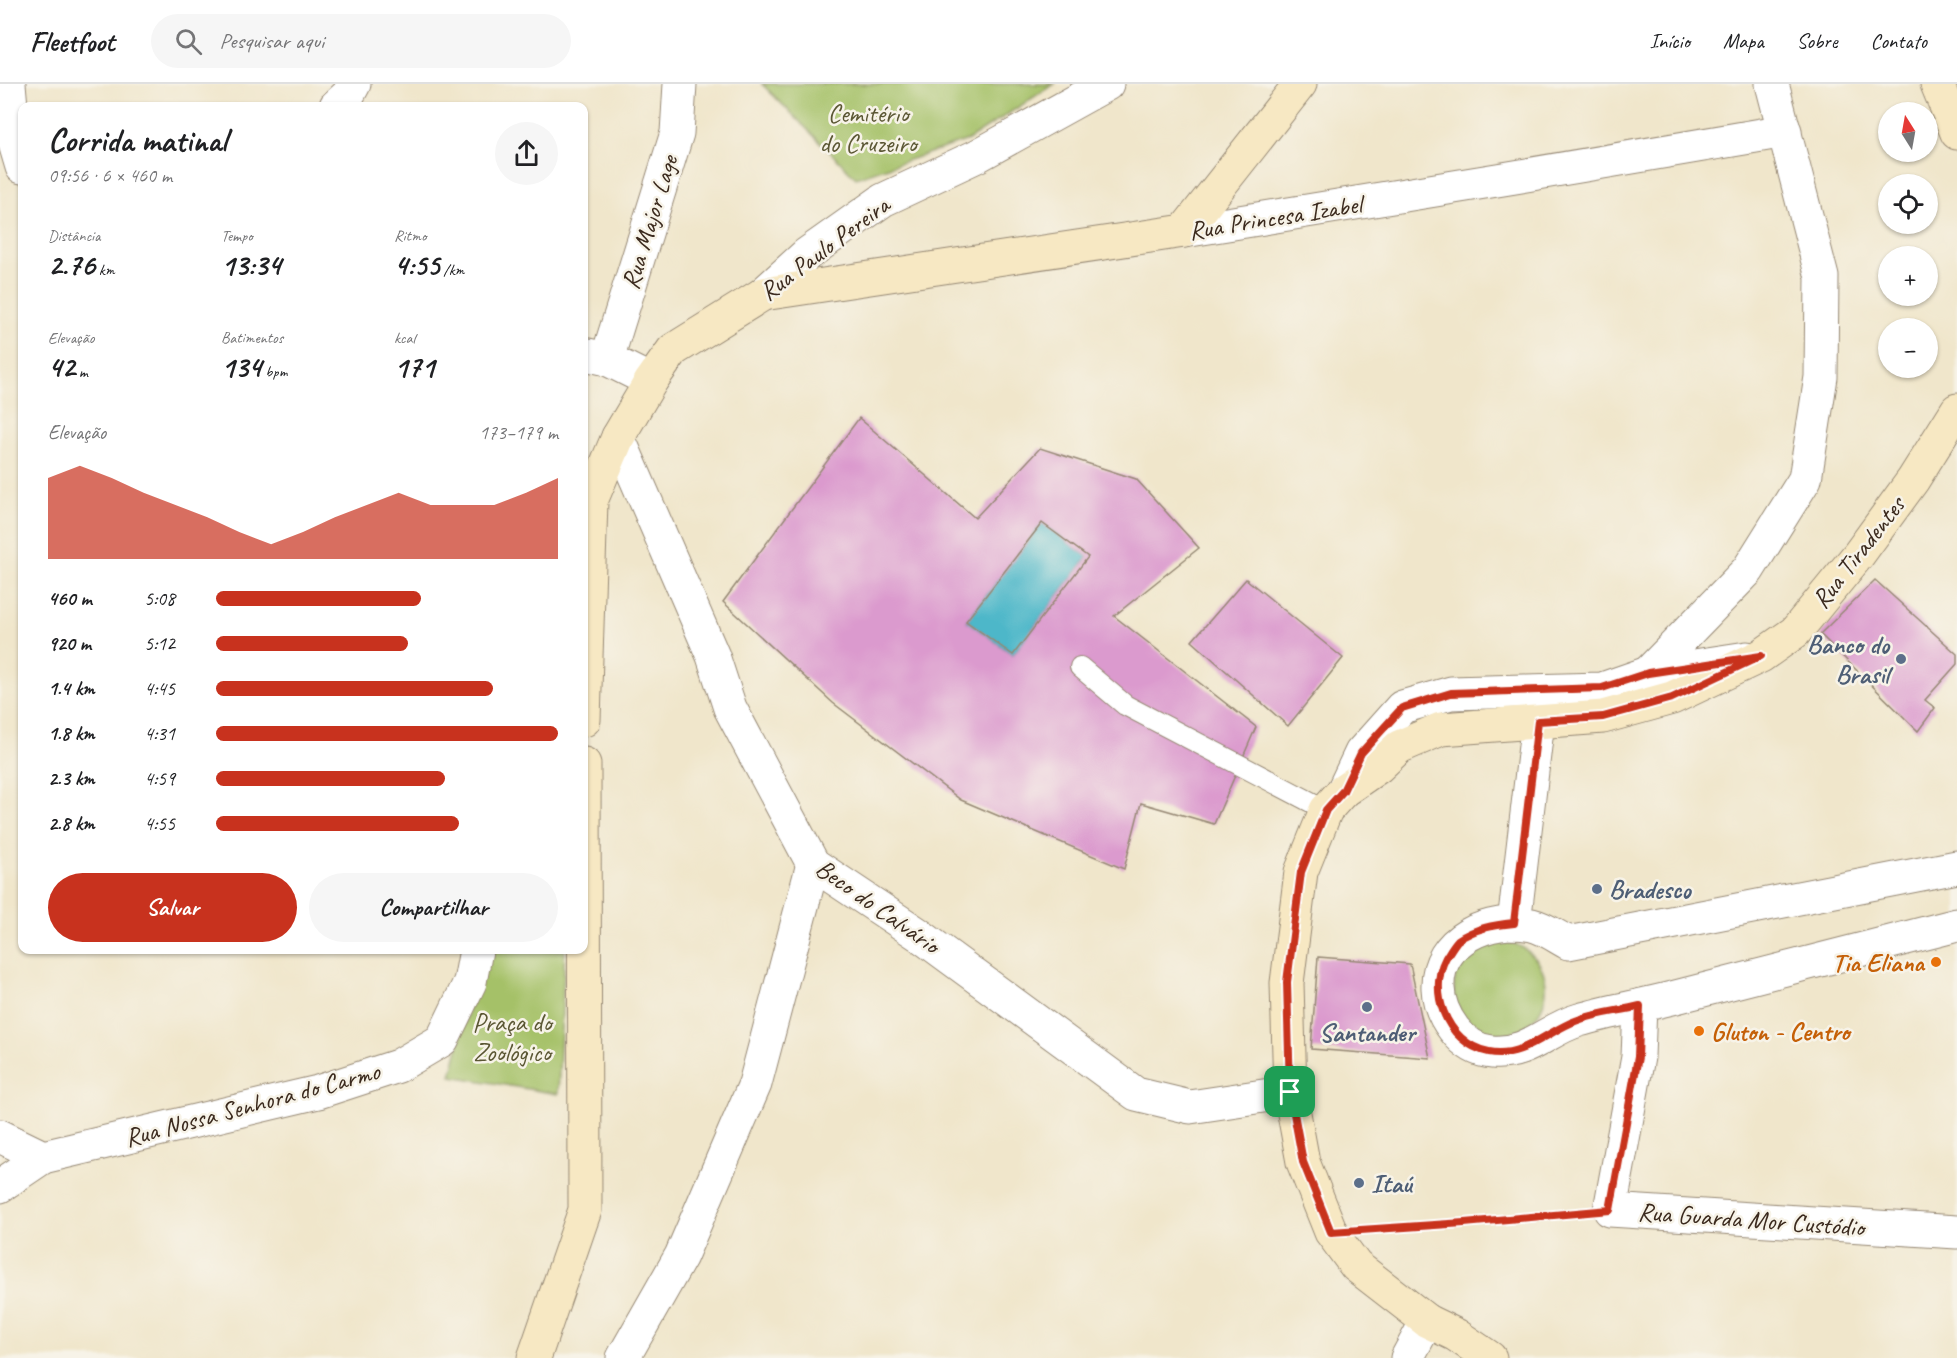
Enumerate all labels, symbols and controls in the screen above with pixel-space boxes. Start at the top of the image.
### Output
search box [151,14,571,68]
text: Fleetfoot [30,24,115,59]
icon: search [172,25,205,58]
text: Pesquisar aqui [220,27,324,55]
text: Início [1650,28,1690,54]
text: Mapa [1723,28,1764,54]
text: Sobre [1797,28,1837,54]
text: Contato [1870,28,1927,54]
park label: Cemitério do Cruzeiro [820,97,919,160]
north arrow [1878,102,1938,162]
map controls [1878,102,1938,378]
text: Corrida matinal [48,119,227,161]
button: share [495,122,558,185]
street label: Rua Major Lage [613,150,686,293]
text: 09:56 · 6 × 460 m [48,163,172,188]
button: locate [1878,174,1938,234]
street label: Rua Paulo Pereira [753,187,898,308]
street label: Rua Princesa Izabel [1186,187,1368,247]
text: Distância [48,226,100,246]
text: Tempo [221,226,253,246]
text: Ritmo [394,226,426,246]
text: 2.76 [48,246,95,284]
text: 13:34 [221,246,281,284]
text: 4:55 [394,246,439,284]
button: + [1878,246,1938,306]
text: km [95,260,114,280]
text: /km [439,260,464,280]
button: − [1878,318,1938,378]
text: Elevação [48,328,94,348]
text: Batimentos [221,328,283,348]
text: kcal [394,328,415,348]
text: 42 [48,348,75,386]
text: 134 [221,348,262,386]
text: 171 [394,348,434,386]
text: m [75,362,88,382]
text: bpm [262,362,287,382]
text: Elevação [48,420,106,445]
text: 173–179 m [479,420,558,445]
street label: Rua Tiradentes [1804,488,1914,615]
text: 460 m [48,586,92,611]
text: 5:08 [144,586,175,611]
place label: Banco do Brasil [1807,628,1894,691]
text: 920 m [48,631,91,656]
text: 5:12 [144,631,175,656]
marker: Banco do Brasil [1894,652,1908,666]
text: 1.4 km [48,676,95,701]
text: 4:45 [144,676,175,701]
text: 1.8 km [48,721,95,746]
text: 4:31 [144,721,175,746]
text: 2.3 km [48,766,95,791]
text: 4:59 [144,766,175,791]
text: 2.8 km [48,811,95,836]
text: 4:55 [144,811,175,836]
street label: Beco do Calvário [809,852,948,963]
button: Salvar [48,873,297,942]
button: Compartilhar [309,873,558,942]
place label: Bradesco [1609,873,1692,906]
marker: Bradesco [1590,882,1604,896]
place label: Tia Eliana [1832,946,1926,979]
marker: Tia Eliana [1929,955,1943,969]
marker: Santander [1360,1000,1374,1014]
park label: Praça do Zoológico [473,1006,554,1069]
place label: Gluton - Centro [1711,1015,1852,1048]
place label: Santander [1319,1016,1418,1049]
marker: Gluton - Centro [1692,1024,1706,1038]
street label: Rua Nossa Senhora do Carmo [121,1054,385,1154]
pin [1264,1066,1315,1117]
icon: arrive [1273,1075,1306,1108]
place label: Itaú [1371,1167,1414,1200]
marker: Itaú [1352,1176,1366,1190]
street label: Rua Guarda Mor Custódio [1637,1195,1868,1244]

